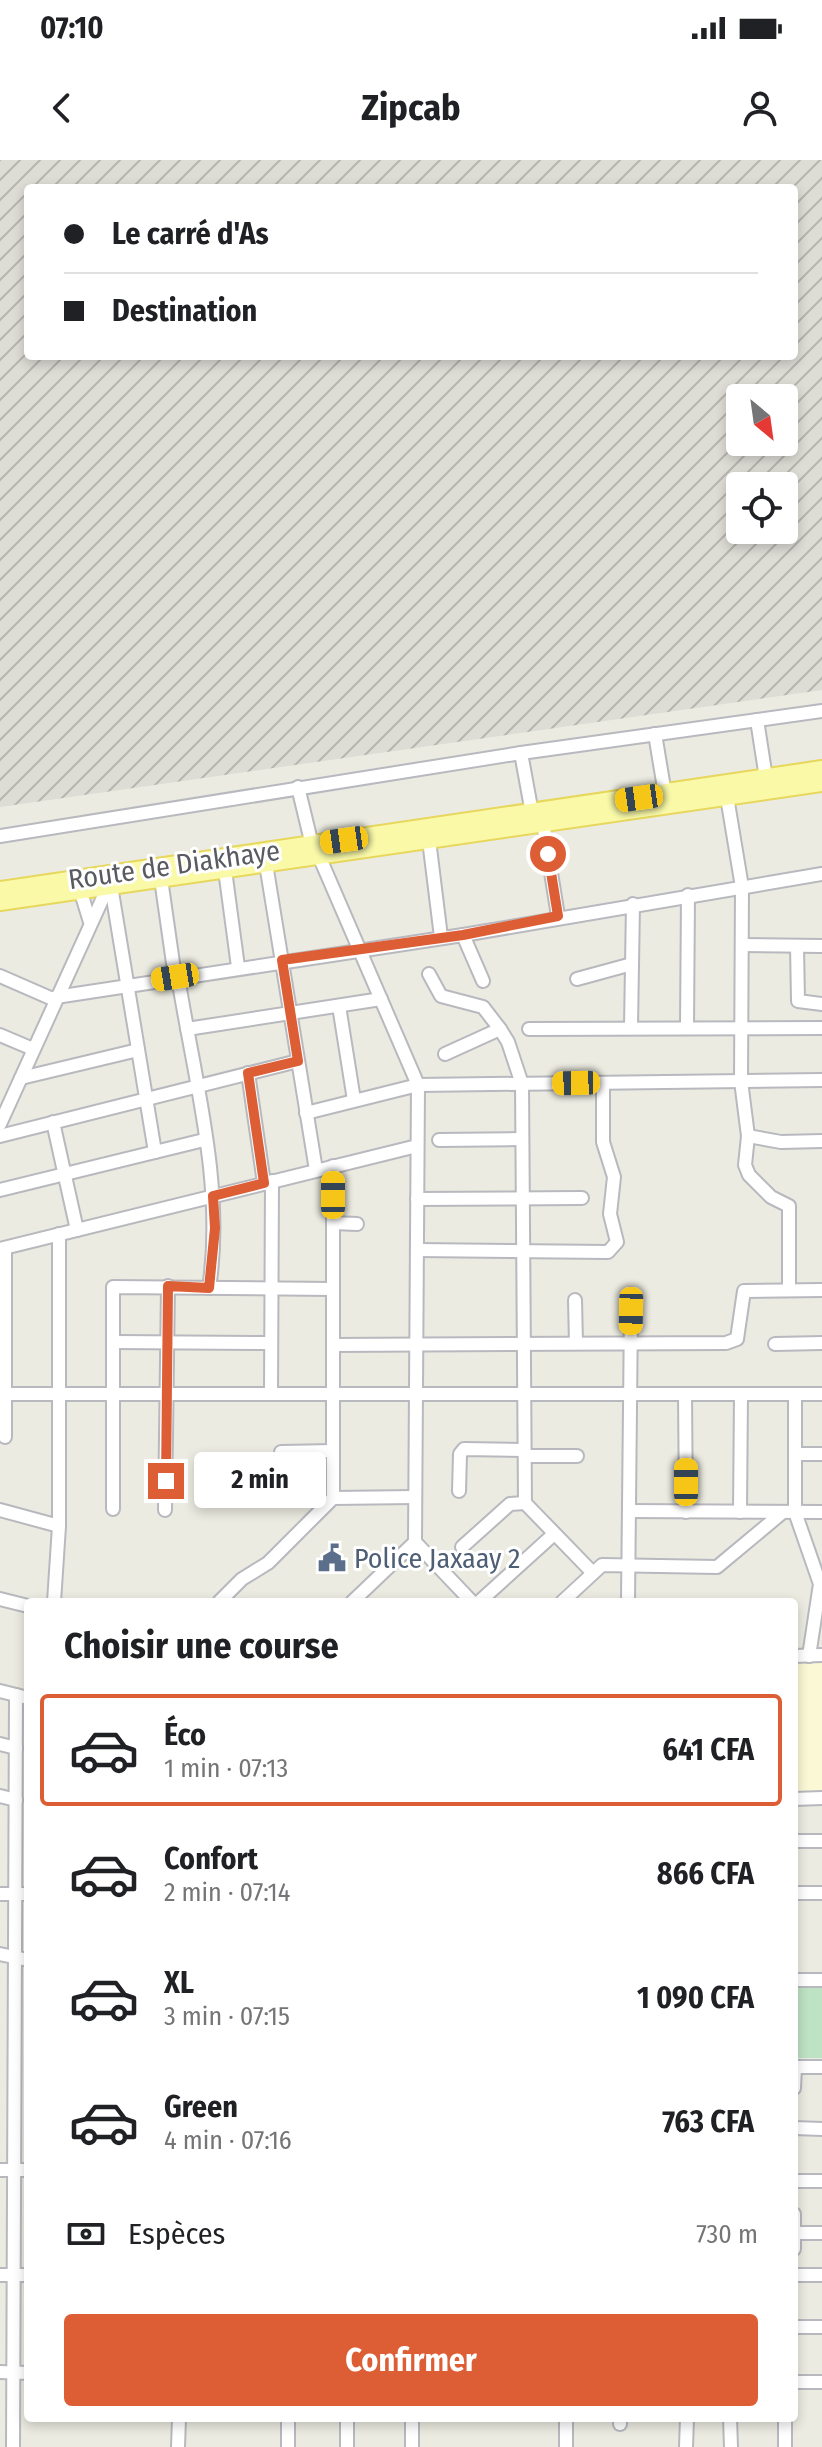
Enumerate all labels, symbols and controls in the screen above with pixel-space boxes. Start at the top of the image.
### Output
text: 07:10 [40,10,104,46]
icon: back [40,86,84,130]
text: Zipcab [361,86,461,130]
icon: person [738,86,782,130]
text: Le carré d'As [112,216,269,252]
text: Destination [112,293,257,329]
north arrow [726,384,798,456]
map controls [726,384,798,544]
button: locate [726,472,798,544]
car [614,783,664,813]
car [319,825,369,855]
street label: Route de Diakhaye [66,834,282,896]
route start [530,836,566,872]
car [149,961,201,993]
car [552,1071,600,1095]
car [321,1171,345,1219]
car [619,1287,643,1335]
callout: 2 min [194,1453,326,1509]
car [674,1458,698,1506]
route end [148,1463,184,1499]
text: 2 min [231,1464,289,1495]
place label: Police Jaxaay 2 [354,1542,520,1575]
public building icon: Police Jaxaay 2 [317,1543,347,1573]
text: Choisir une course [64,1624,339,1668]
icon: car [68,1714,140,1786]
text: Éco [164,1717,206,1753]
text: 641 CFA [662,1732,754,1768]
text: 1 min · 07:13 [164,1753,288,1784]
icon: car [68,1838,140,1910]
text: Confort [164,1841,258,1877]
text: 866 CFA [657,1856,754,1892]
text: 2 min · 07:14 [164,1877,290,1908]
icon: car [68,1962,140,2034]
text: XL [164,1965,194,2001]
text: 1 090 CFA [637,1980,754,2016]
text: 3 min · 07:15 [164,2001,290,2032]
icon: car [68,2086,140,2158]
text: Green [164,2089,238,2125]
text: 763 CFA [662,2104,754,2140]
text: 4 min · 07:16 [164,2125,292,2156]
icon: cash [64,2212,108,2256]
text: Espèces [128,2216,225,2252]
text: 730 m [696,2219,758,2250]
button: Confirmer [64,2314,758,2406]

